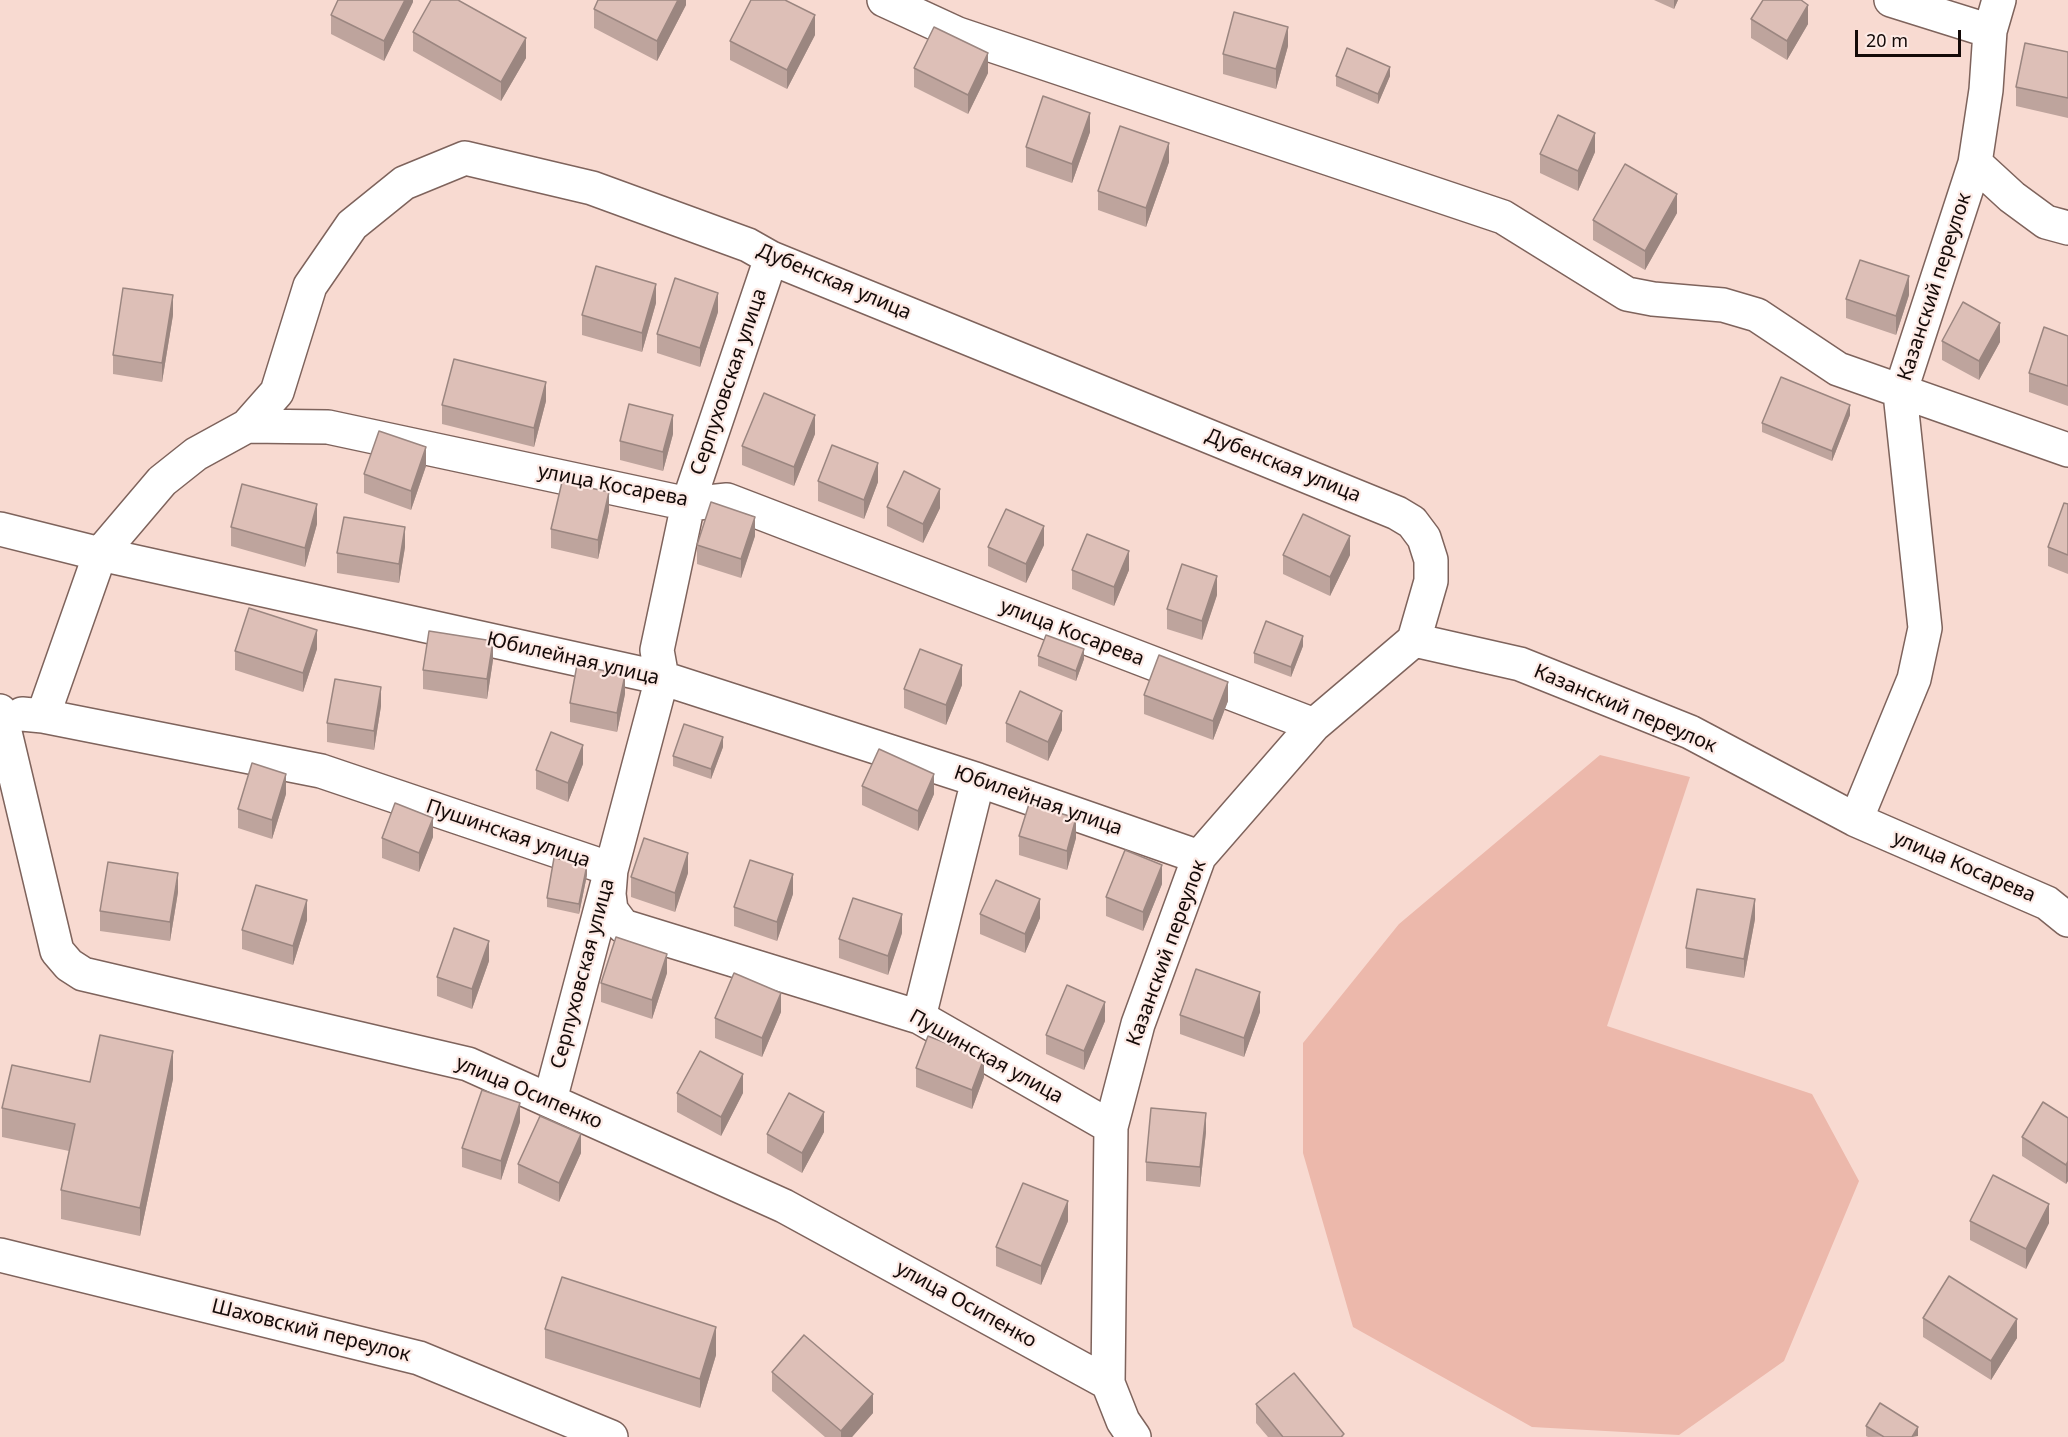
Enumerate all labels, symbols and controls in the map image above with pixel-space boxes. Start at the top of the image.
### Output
scale bar [1858,18,1964,56]
text: 20 m [1866,28,1908,52]
street label: Казанский переулок [1893,190,1977,384]
street label: Дубенская улица [753,239,915,325]
street label: Серпуховская улица [686,285,772,479]
street label: Дубенская улица [1202,424,1364,508]
street label: улица Косарева [536,460,690,512]
street label: улица Косарева [997,594,1147,672]
street label: Юбилейная улица [484,627,662,691]
street label: Казанский переулок [1530,660,1720,758]
street label: Юбилейная улица [951,761,1125,841]
street label: Пушинская улица [423,795,593,873]
street label: улица Косарева [1889,826,2039,908]
street label: Казанский переулок [1122,857,1212,1049]
street label: Серпуховская улица [546,876,620,1072]
street label: Пушинская улица [905,1005,1067,1109]
street label: улица Осипенко [452,1051,606,1135]
street label: улица Осипенко [892,1256,1040,1354]
street label: Шаховский переулок [209,1295,413,1367]

